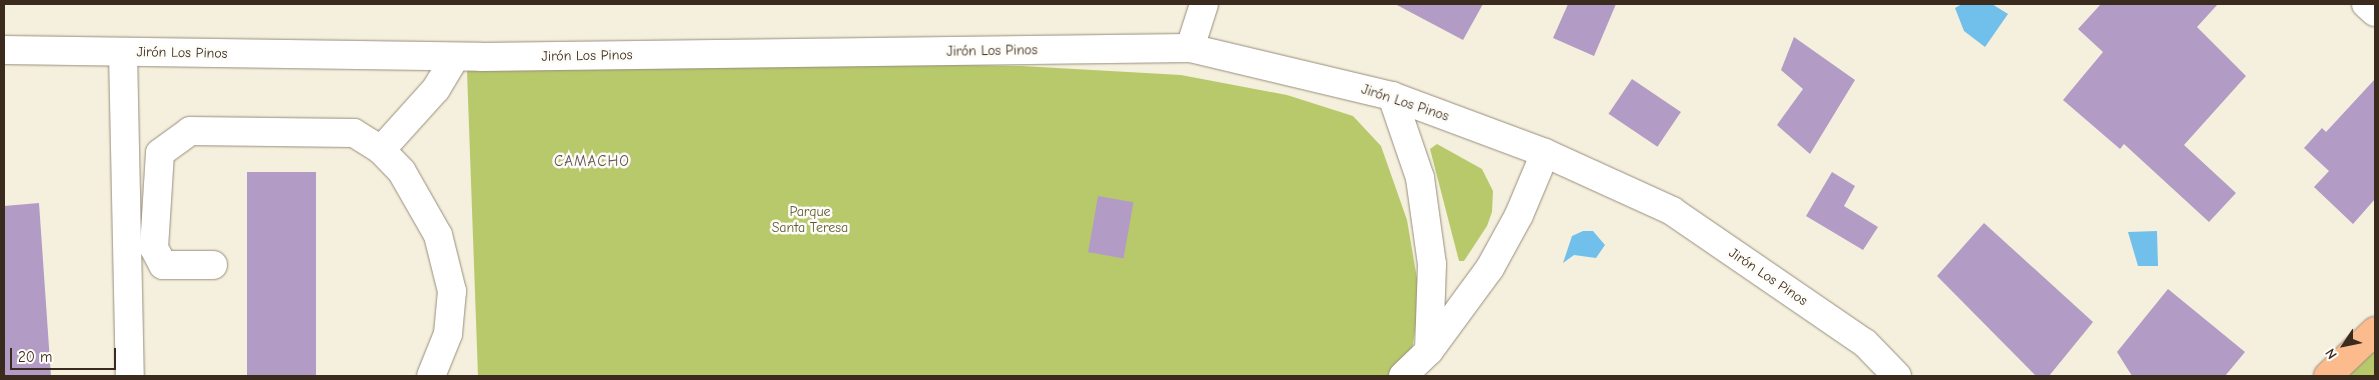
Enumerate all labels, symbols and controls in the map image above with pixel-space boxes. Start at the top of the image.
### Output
street label: Jirón Los Pinos [946,42,1038,60]
street label: Jirón Los Pinos [136,44,228,62]
street label: Jirón Los Pinos [541,47,633,65]
street label: Jirón Los Pinos [1359,81,1451,125]
district label: CAMACHO [553,153,631,171]
park label: Parque Santa Teresa [772,204,848,236]
street label: Jirón Los Pinos [1726,245,1810,309]
north arrow [2319,320,2369,370]
scale bar [12,338,119,370]
text: N [2322,345,2341,362]
text: 20 m [18,348,52,366]

